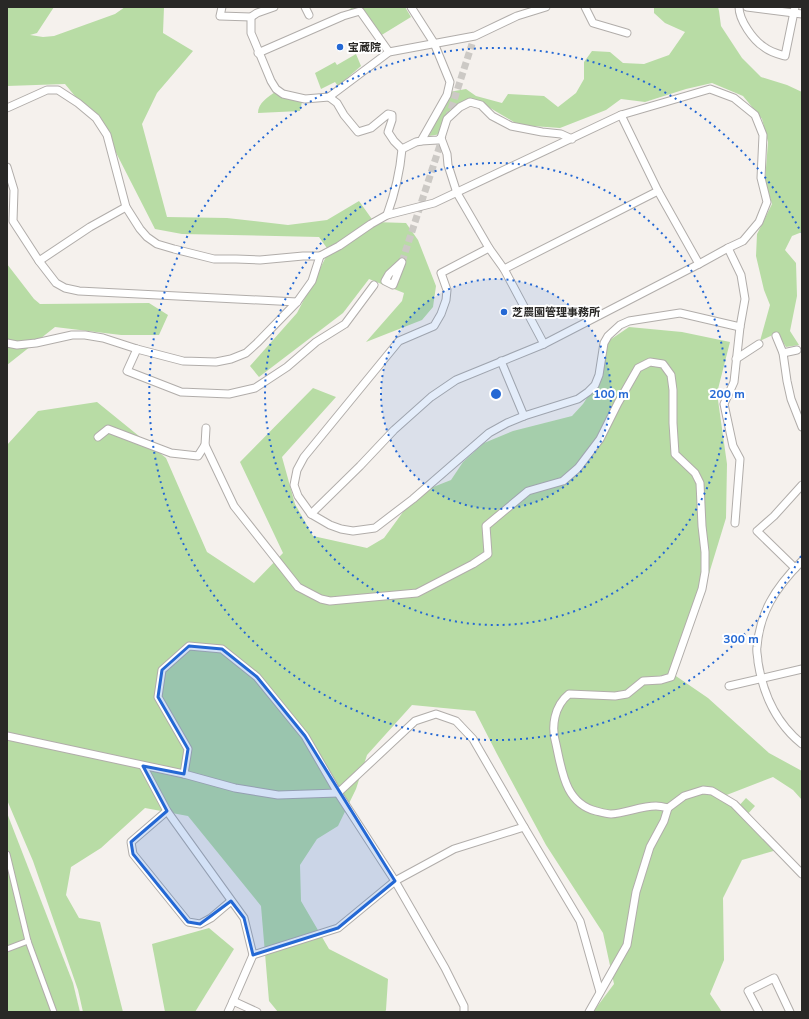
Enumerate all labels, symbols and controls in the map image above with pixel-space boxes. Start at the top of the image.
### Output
place label: 宝蔵院 [348,40,381,55]
marker: 宝蔵院 [335,42,345,52]
place label: 芝農園管理事務所 [512,305,600,320]
marker: 芝農園管理事務所 [499,307,509,317]
text: 100 m [593,386,629,402]
text: 200 m [709,386,745,402]
centre of rings [489,387,503,401]
text: 300 m [723,631,759,647]

